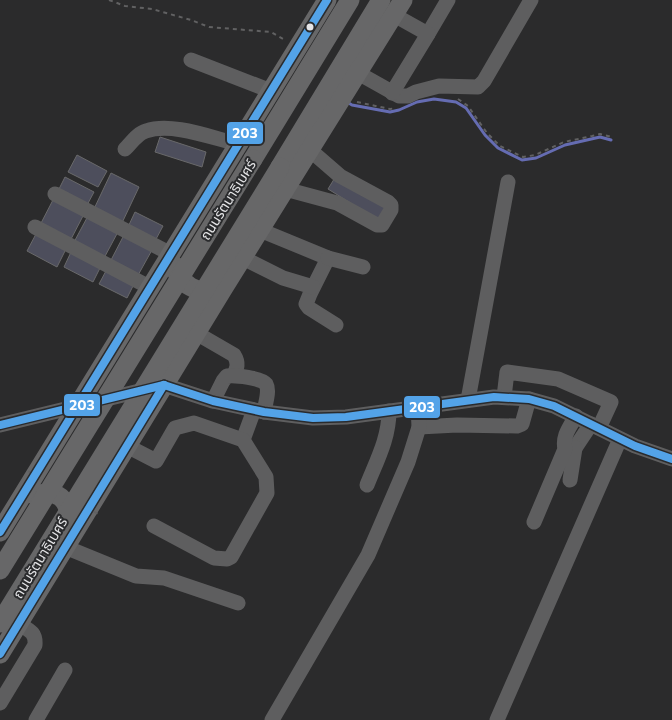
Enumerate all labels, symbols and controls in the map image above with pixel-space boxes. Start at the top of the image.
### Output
unlabelled marker [305,22,315,32]
line badge: 203 [226,121,264,145]
text: 203 [232,124,258,141]
street label: ถนนรัตนาธิเบศร์ [196,156,259,243]
line badge: 203 [63,393,101,417]
line badge: 203 [403,395,441,419]
text: 203 [69,396,95,413]
text: 203 [409,398,435,415]
street label: ถนนรัตนาธิเบศร์ [9,514,71,601]

